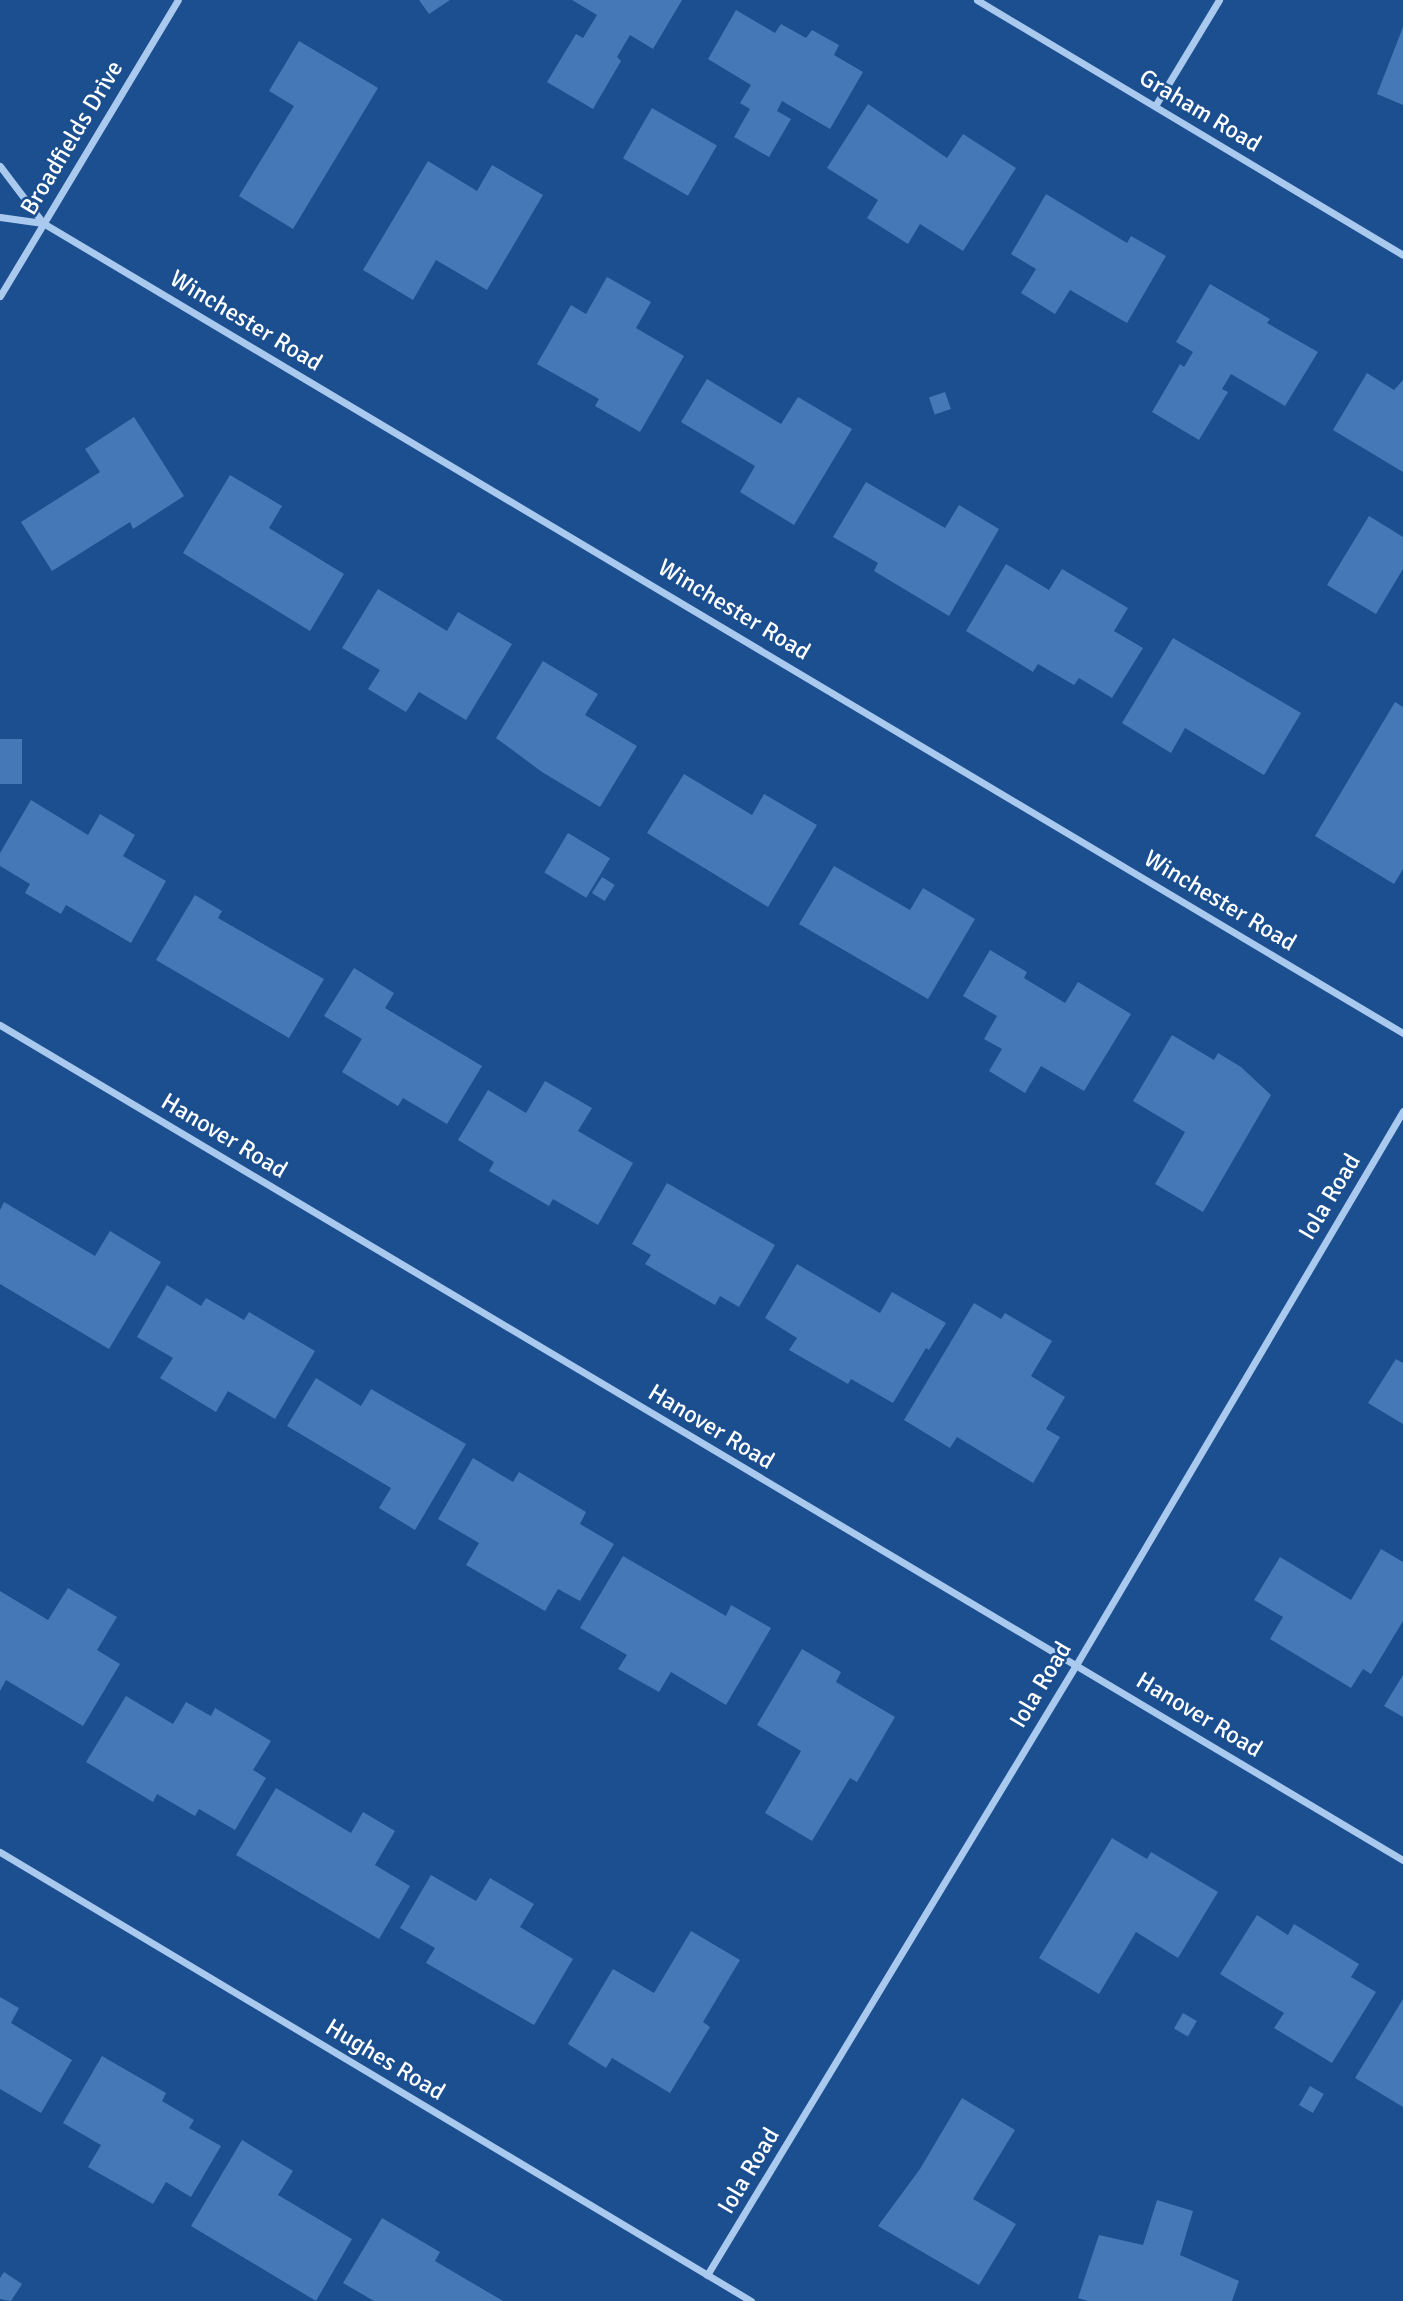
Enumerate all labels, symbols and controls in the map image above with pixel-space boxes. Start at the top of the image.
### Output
street label: Broadfields Drive [15,56,129,220]
street label: Graham Road [1134,63,1266,159]
street label: Winchester Road [165,264,327,378]
street label: Winchester Road [653,553,815,667]
street label: Winchester Road [1139,844,1301,958]
street label: Hanover Road [156,1087,292,1185]
street label: Iola Road [1293,1149,1367,1245]
street label: Hanover Road [643,1378,779,1476]
street label: Iola Road [1004,1637,1078,1733]
street label: Hanover Road [1131,1666,1267,1764]
street label: Hughes Road [320,2013,450,2107]
street label: Iola Road [712,2123,786,2219]

